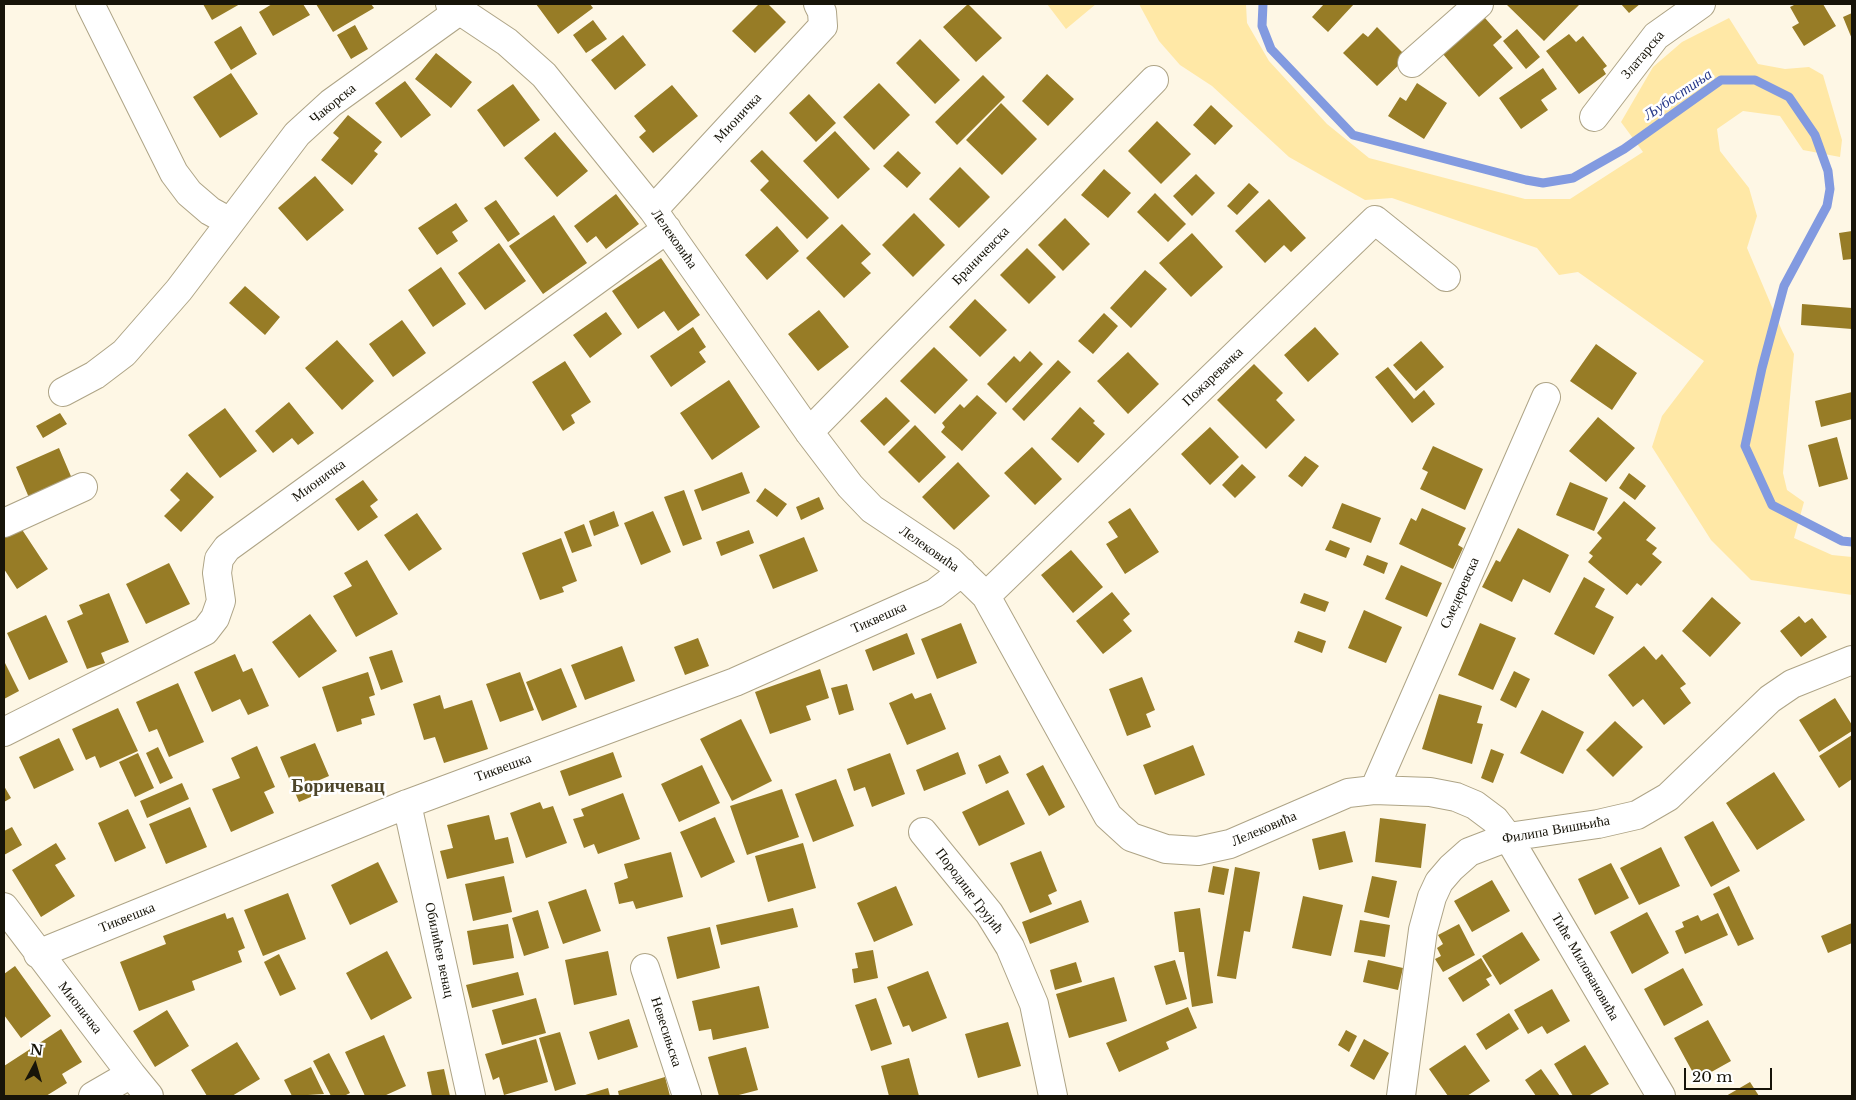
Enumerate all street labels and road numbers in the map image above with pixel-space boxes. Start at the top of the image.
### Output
street label: Златарска [1618,27,1668,83]
street label: Чакорска [307,80,359,128]
street label: Мионичка [711,90,765,146]
street label: Лелековића [647,206,701,272]
street label: Браничевска [949,223,1013,289]
street label: Пожаревачка [1179,344,1247,410]
street label: Мионичка [289,456,349,506]
street label: Лелековића [896,522,962,576]
street label: Смедеревска [1437,555,1483,631]
street label: Тиквешка [849,598,909,638]
street label: Тиквешка [472,750,534,786]
street label: Лелековића [1229,808,1299,850]
street label: Филипа Вишњића [1501,812,1611,848]
street label: Породице Грујић [931,845,1007,937]
street label: Тиквешка [97,899,157,937]
street label: Обилићев венац [421,901,457,999]
street label: Тиће Миловановића [1547,910,1623,1024]
street label: Мионичка [54,978,106,1038]
street label: Невесињска [647,995,685,1069]

